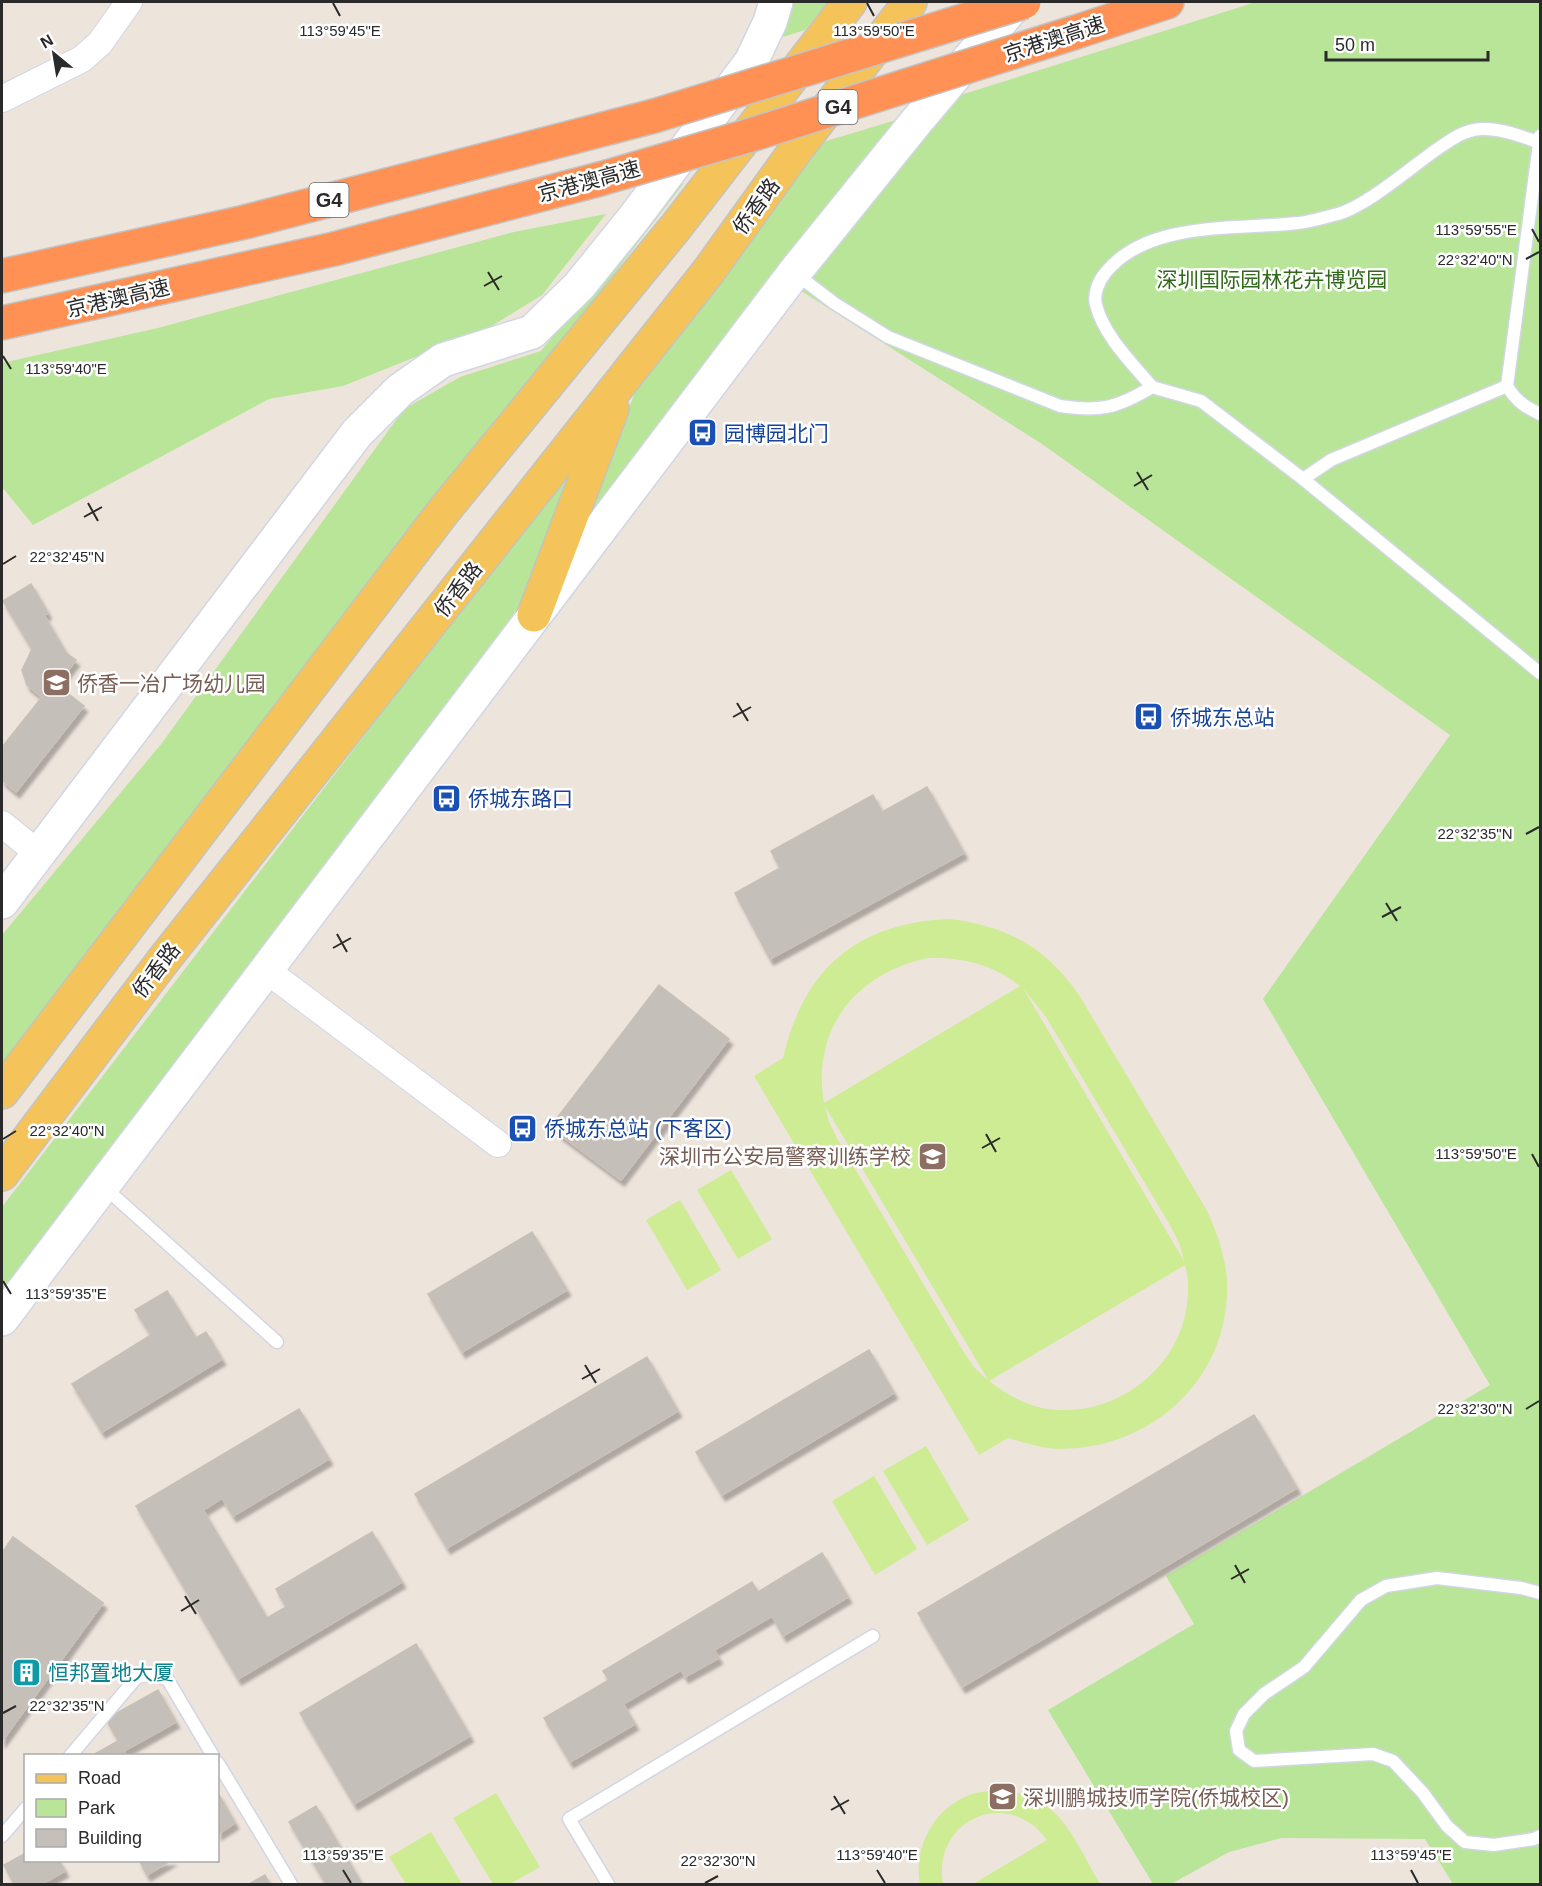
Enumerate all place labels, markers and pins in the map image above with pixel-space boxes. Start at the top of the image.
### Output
bus stop icon: 园博园北门 [687,417,719,449]
place label: 园博园北门 [724,422,829,445]
school or university icon: 侨香一冶广场幼儿园 [40,667,72,699]
place label: 侨香一冶广场幼儿园 [77,672,266,695]
bus stop icon: 侨城东总站 [1133,701,1165,733]
place label: 侨城东总站 [1170,706,1275,729]
bus stop icon: 侨城东路口 [431,782,463,814]
place label: 侨城东路口 [468,787,573,810]
bus stop icon: 侨城东总站 (下客区) [507,1112,539,1144]
place label: 侨城东总站 (下客区) [544,1117,732,1140]
school or university icon: 深圳市公安局警察训练学校 [916,1140,948,1172]
place label: 深圳市公安局警察训练学校 [659,1145,911,1168]
building icon: 恒邦置地大厦 [11,1656,43,1688]
place label: 恒邦置地大厦 [48,1661,174,1684]
school or university icon: 深圳鹏城技师学院(侨城校区) [986,1781,1018,1813]
place label: 深圳鹏城技师学院(侨城校区) [1023,1786,1289,1809]

